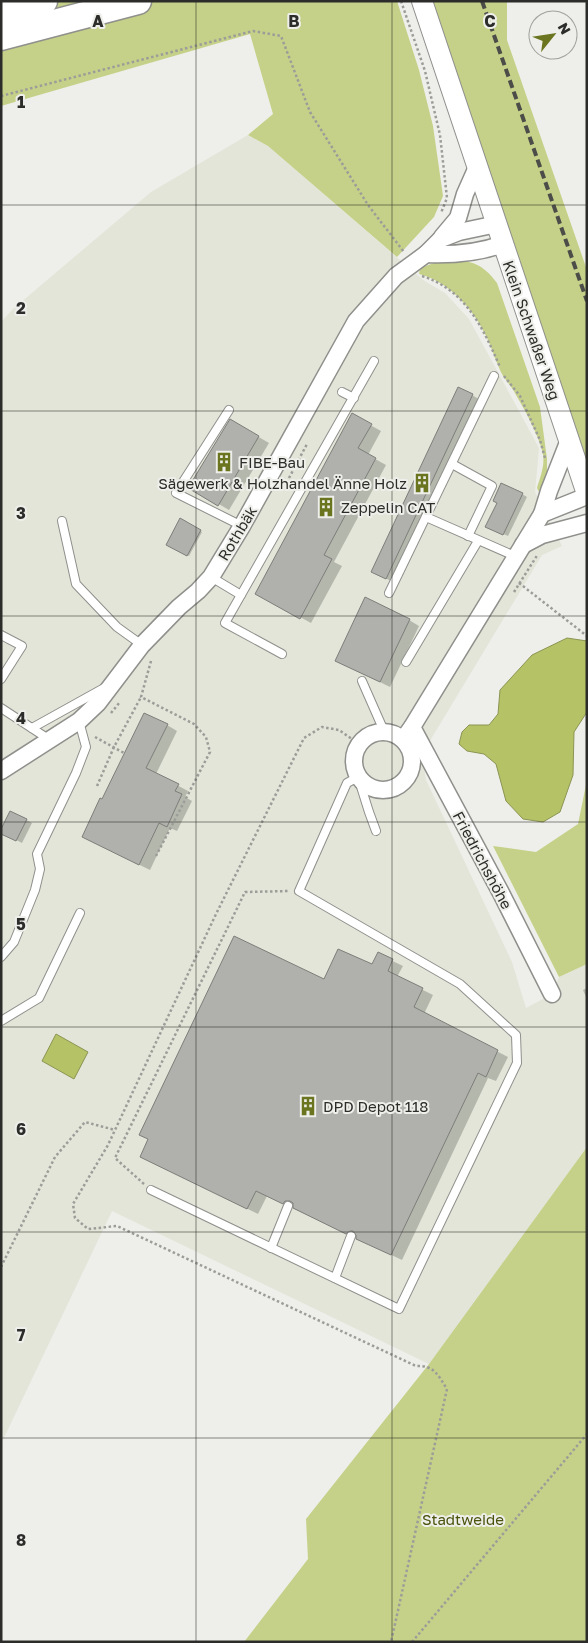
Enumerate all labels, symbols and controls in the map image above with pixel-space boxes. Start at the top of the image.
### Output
north arrow [528,10,578,60]
text: A [92,11,104,31]
text: B [288,11,300,31]
text: C [484,11,496,31]
text: N [555,19,575,37]
text: 1 [17,92,25,112]
street label: Klein Schwaßer Weg [500,258,564,402]
text: 2 [16,298,26,318]
building icon: FIBE-Bau [213,451,235,473]
place label: FIBE-Bau [239,453,305,471]
building icon: Sägewerk & Holzhandel Änne Holz [411,472,433,494]
place label: Sägewerk & Holzhandel Änne Holz [158,474,407,492]
building icon: Zeppelin CAT [315,496,337,518]
place label: Zeppelin CAT [341,498,435,516]
street label: Rothbäk [214,502,261,564]
text: 3 [16,503,26,523]
text: 4 [16,708,26,728]
street label: Friedrichshöhe [450,808,516,912]
text: 5 [16,914,26,934]
building icon: DPD Depot 118 [297,1095,319,1117]
place label: DPD Depot 118 [323,1097,428,1115]
text: 6 [16,1119,26,1139]
text: 7 [17,1325,26,1345]
park label: Stadtweide [422,1510,504,1528]
text: 8 [16,1530,26,1550]

